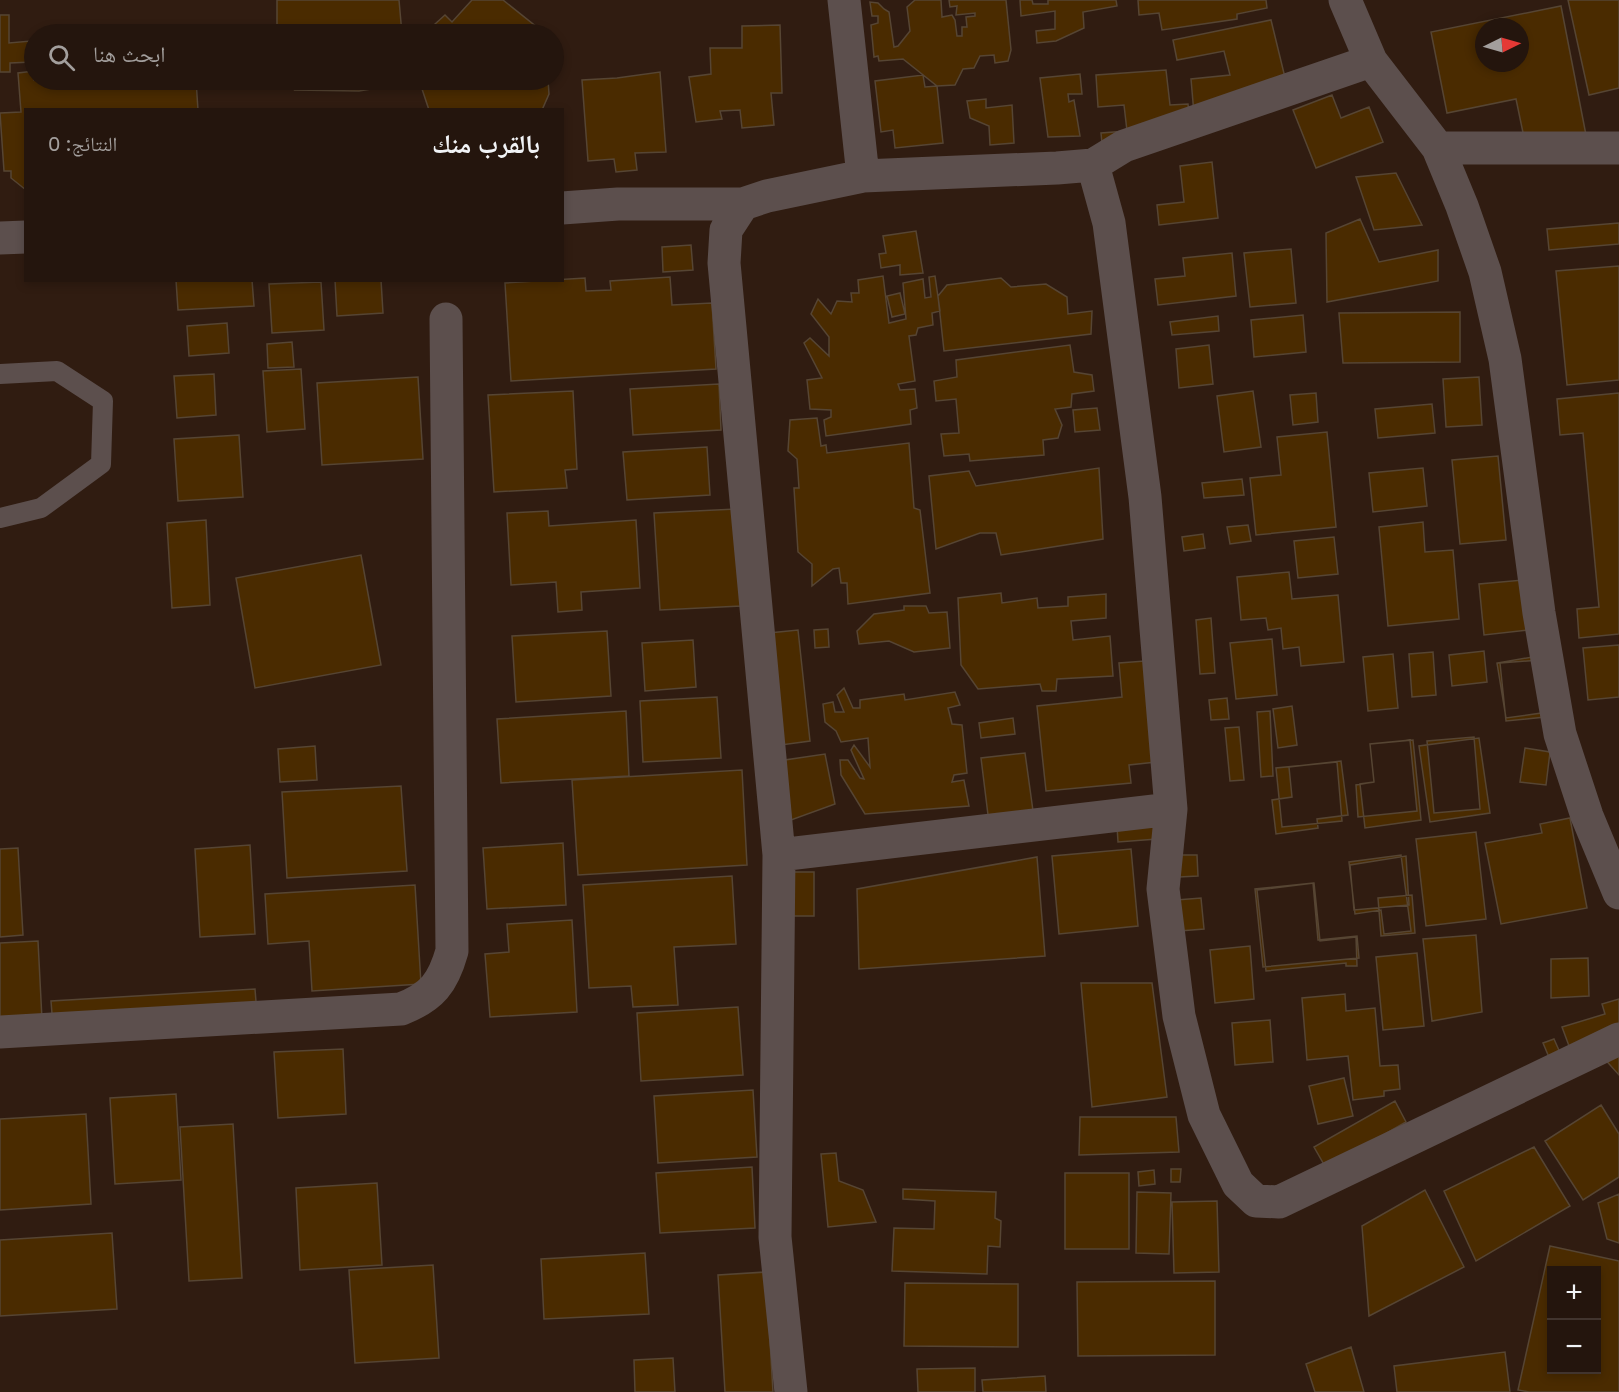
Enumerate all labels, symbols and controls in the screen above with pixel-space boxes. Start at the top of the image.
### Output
north arrow [1475,18,1529,72]
search box [24,24,564,90]
text: ابحث هنا [93,40,166,67]
icon: search [45,41,78,74]
text: بالقرب منك [432,128,540,159]
text: النتائج: 0 [48,131,117,155]
map controls [1547,1266,1601,1374]
button: + [1547,1266,1601,1320]
button: − [1547,1320,1601,1374]

